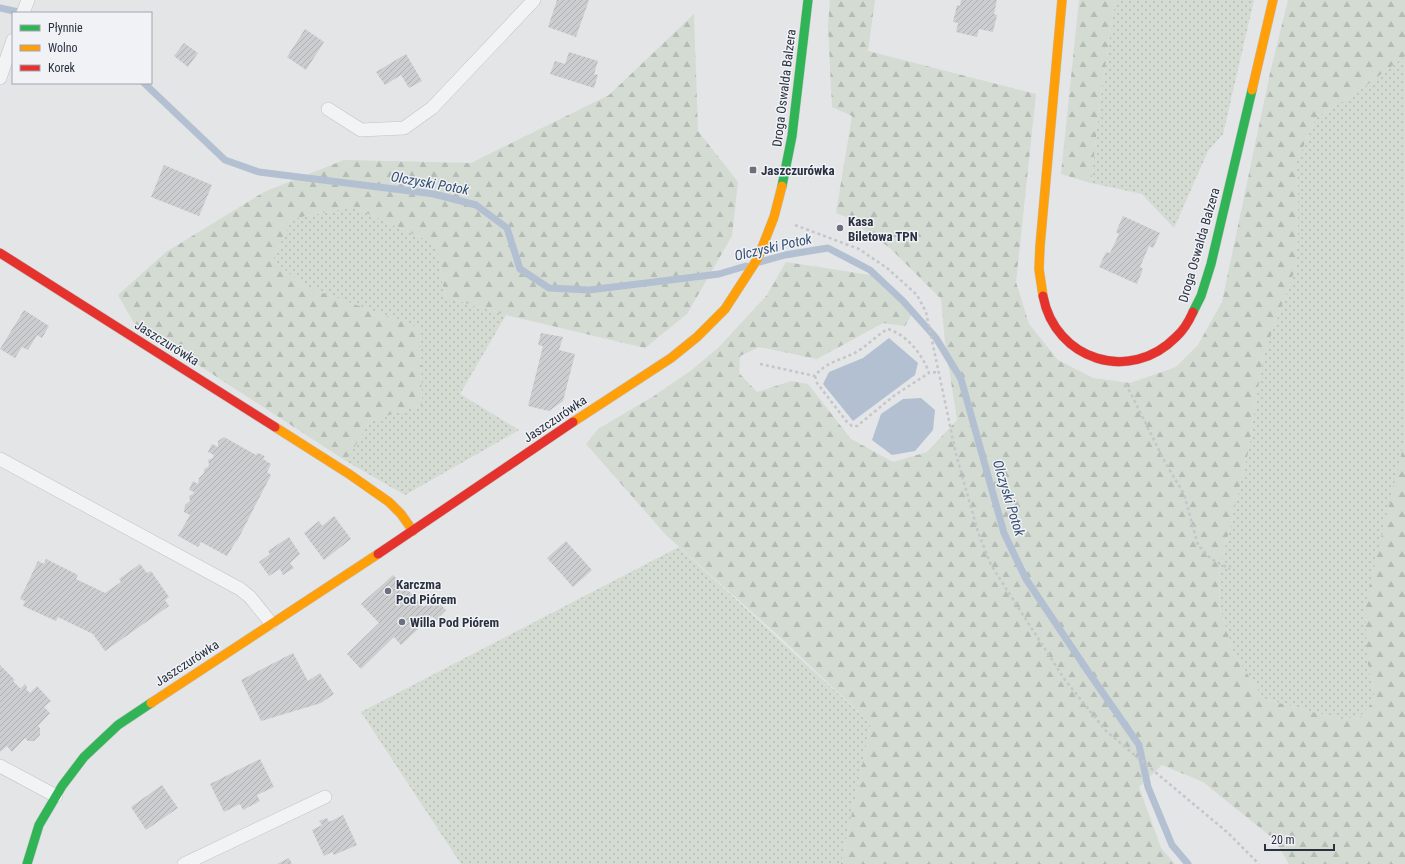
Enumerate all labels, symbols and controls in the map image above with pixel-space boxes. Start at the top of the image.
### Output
legend [12,12,152,84]
text: Płynnie [48,21,83,35]
street label: Droga Oswalda Balzera [769,28,799,148]
text: Wolno [48,41,78,55]
text: Korek [48,61,76,75]
place label: Jaszczurówka [761,163,835,178]
marker: Jaszczurówka [748,165,758,175]
water label: Olczyski Potok [390,168,471,198]
street label: Droga Oswalda Balzera [1175,186,1223,304]
place label: Kasa Biletowa TPN [848,214,918,244]
marker: Kasa Biletowa TPN [835,223,845,233]
water label: Olczyski Potok [733,230,814,264]
street label: Jaszczurówka [132,317,202,369]
street label: Jaszczurówka [521,392,589,446]
water label: Olczyski Potok [990,458,1028,539]
place label: Karczma Pod Piórem [396,577,456,607]
marker: Karczma Pod Piórem [383,586,393,596]
place label: Willa Pod Piórem [410,615,499,630]
marker: Willa Pod Piórem [397,617,407,627]
street label: Jaszczurówka [152,637,222,689]
scale bar [1265,826,1334,852]
text: 20 m [1271,833,1295,847]

